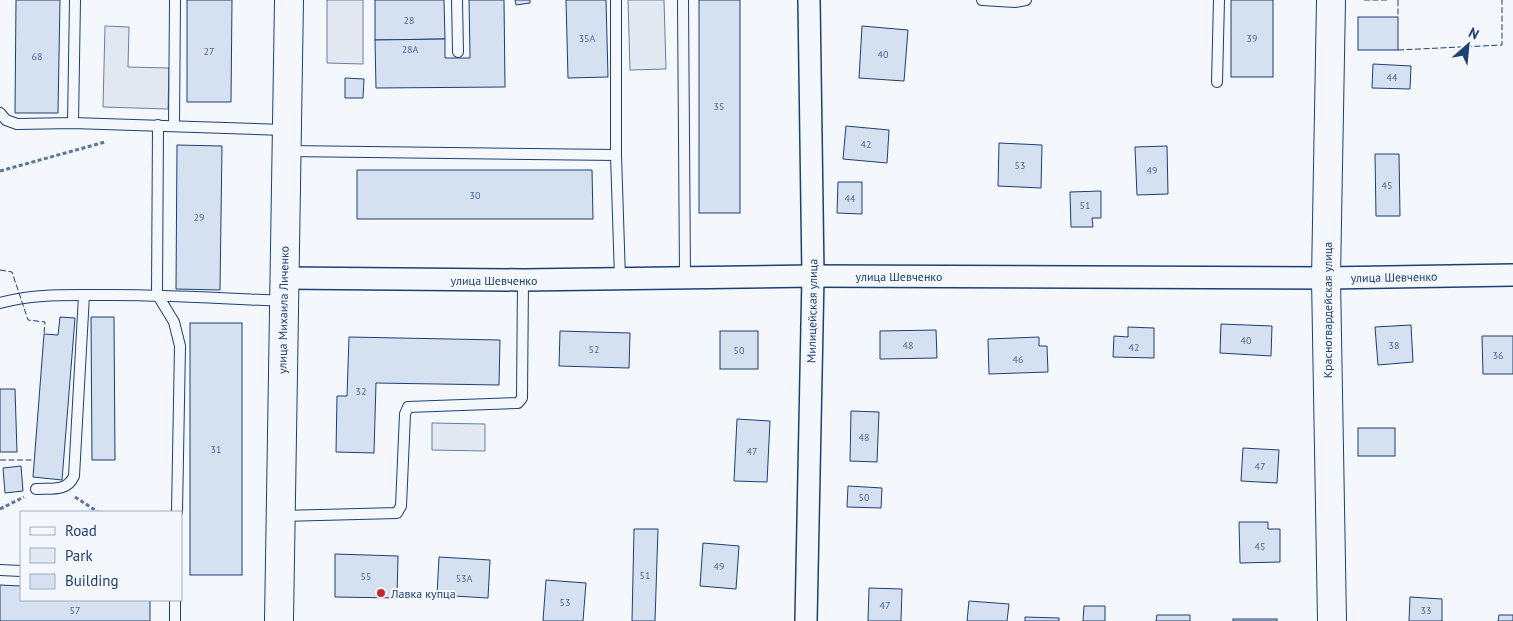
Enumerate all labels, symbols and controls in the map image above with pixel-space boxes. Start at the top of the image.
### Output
house number: 28 [404,14,414,27]
north arrow [1443,20,1493,70]
text: N [1466,23,1482,44]
house number: 35А [579,32,596,45]
house number: 39 [1247,32,1257,45]
house number: 28А [402,43,419,56]
house number: 27 [204,45,214,58]
house number: 40 [878,48,889,61]
house number: 68 [32,50,42,63]
house number: 44 [1387,71,1398,84]
house number: 35 [714,100,724,113]
house number: 42 [861,138,871,151]
house number: 53 [1015,159,1025,172]
house number: 49 [1147,164,1157,177]
house number: 45 [1382,179,1392,192]
house number: 30 [470,189,481,202]
house number: 44 [845,192,856,205]
house number: 51 [1080,199,1090,212]
house number: 29 [194,211,204,224]
street label: Красногвардейская улица [1320,242,1335,378]
street label: улица Михаила Личенко [274,246,292,374]
street label: Милицейская улица [804,259,820,363]
street label: улица Шевченко [856,269,942,284]
street label: улица Шевченко [1350,269,1438,285]
street label: улица Шевченко [451,273,537,288]
house number: 40 [1241,334,1252,347]
house number: 48 [903,339,913,352]
house number: 38 [1389,339,1399,352]
house number: 42 [1129,341,1139,354]
house number: 52 [589,343,599,356]
house number: 50 [734,344,745,357]
house number: 36 [1493,349,1503,362]
house number: 46 [1013,353,1023,366]
house number: 32 [356,385,366,398]
house number: 48 [859,431,869,444]
house number: 31 [211,443,221,456]
house number: 47 [747,445,757,458]
house number: 47 [1255,460,1265,473]
house number: 50 [859,491,870,504]
legend [20,511,182,601]
text: Road [65,521,97,540]
house number: 45 [1255,540,1265,553]
text: Park [65,546,93,565]
house number: 49 [714,560,724,573]
house number: 51 [640,569,650,582]
house number: 55 [361,570,371,583]
text: Building [65,571,119,590]
house number: 53А [456,572,473,585]
place label: Лавка купца [390,586,456,601]
marker: Лавка купца [375,587,387,599]
house number: 53 [560,596,570,609]
house number: 47 [880,599,890,612]
house number: 57 [70,604,80,617]
house number: 33 [1421,604,1431,617]

